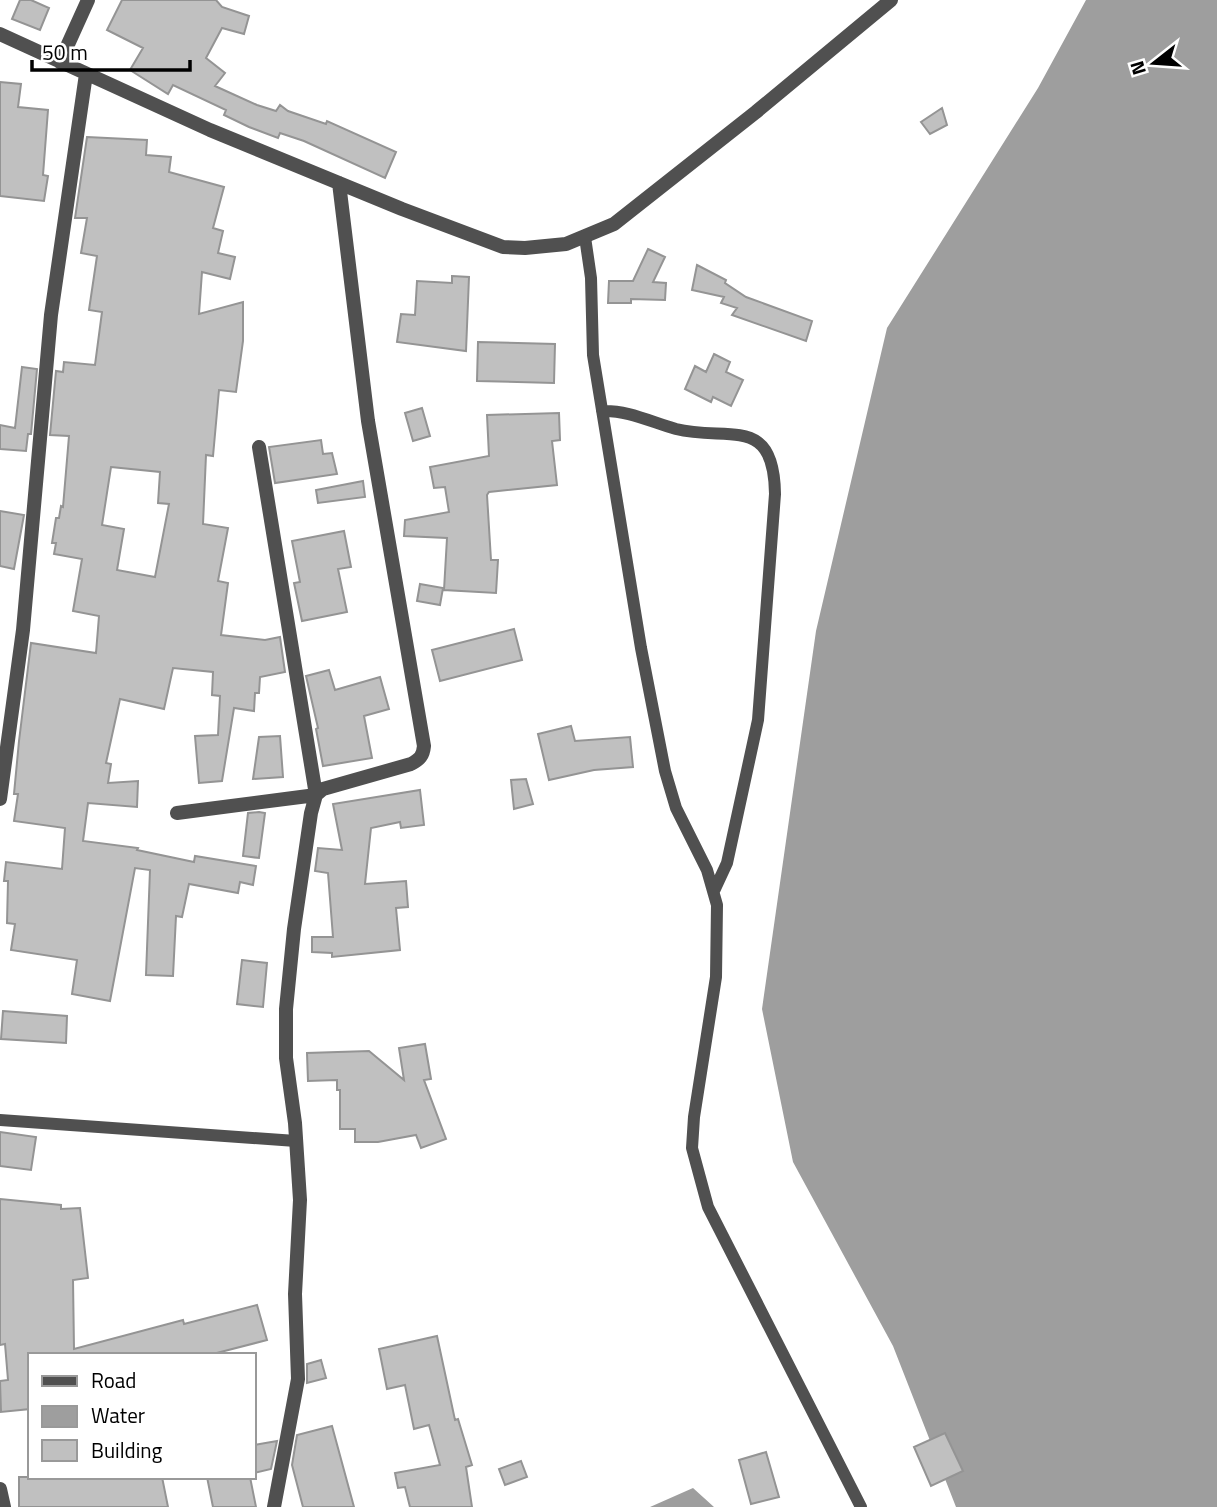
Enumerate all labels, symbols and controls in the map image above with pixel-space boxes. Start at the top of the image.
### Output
scale bar [32,28,189,72]
north arrow [1119,28,1189,98]
text: 50 m [42,36,88,68]
text: N [1121,58,1153,79]
legend [28,1353,256,1479]
text: Road [91,1364,136,1396]
text: Water [91,1399,145,1431]
text: Building [91,1434,163,1466]

